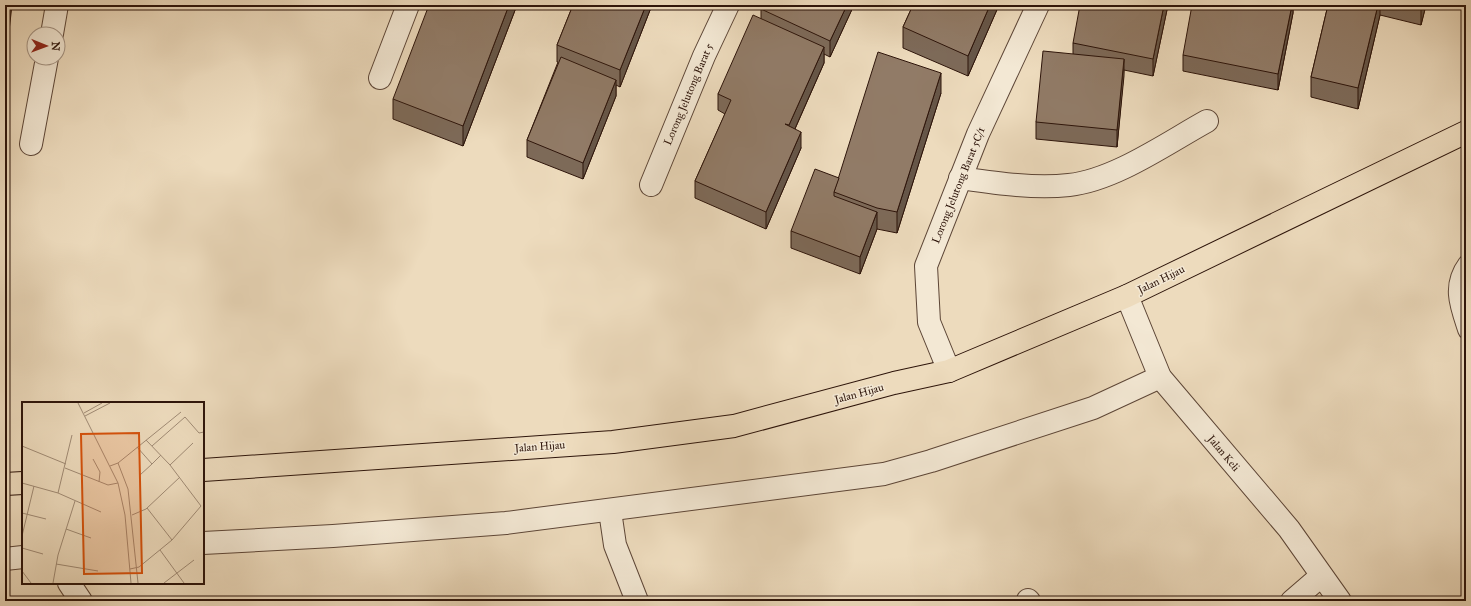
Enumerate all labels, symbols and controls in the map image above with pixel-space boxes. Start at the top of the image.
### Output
north arrow [26,26,66,66]
text: N [49,41,62,52]
street label: Lorong Jelutong Barat 5 [661,41,717,148]
street label: Lorong Jelutong Barat 5C/1 [929,125,989,246]
street label: Jalan Hijau [1135,262,1187,298]
street label: Jalan Hijau [832,381,886,408]
inset map [22,402,204,584]
street label: Jalan Keli [1203,432,1242,475]
street label: Jalan Hijau [513,438,566,456]

